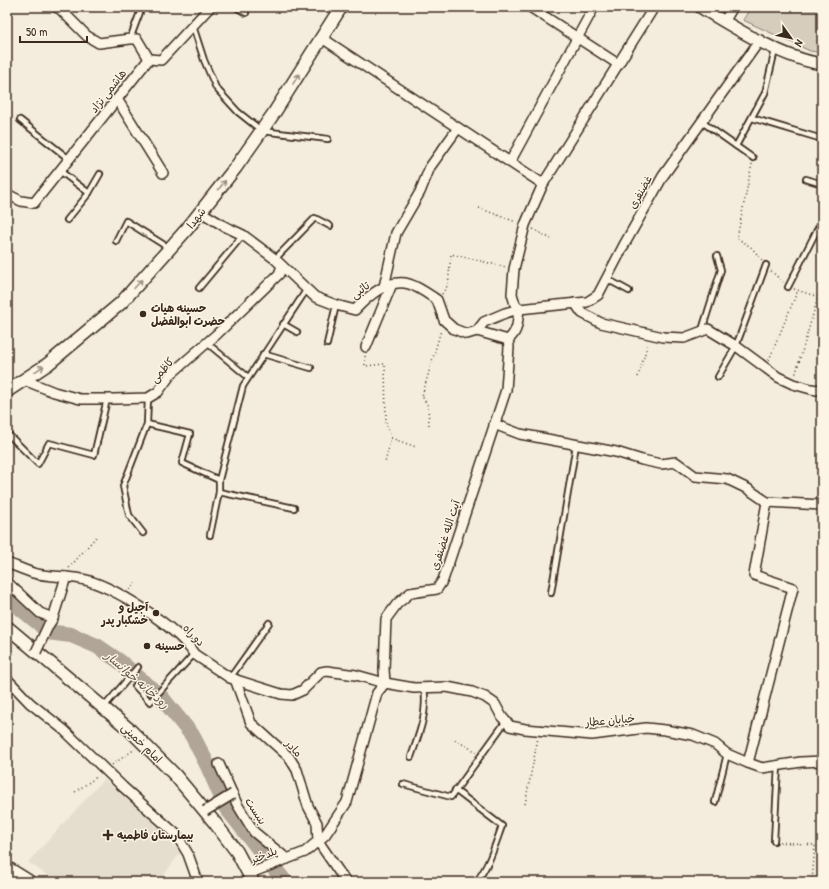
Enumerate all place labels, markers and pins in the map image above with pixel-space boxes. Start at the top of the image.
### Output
place label: حسینه هیات حضرت ابوالفضل [151,301,225,329]
marker: حسینه هیات حضرت ابوالفضل [138,309,148,319]
place label: آجیل و خشکبار پدر [100,600,149,628]
marker: آجیل و خشکبار پدر [151,608,161,618]
place label: حسینه [155,639,185,653]
marker: حسینه [142,641,152,651]
place label: بیمارستان فاطمیه [117,828,194,842]
marker: بیمارستان فاطمیه [102,829,114,841]

